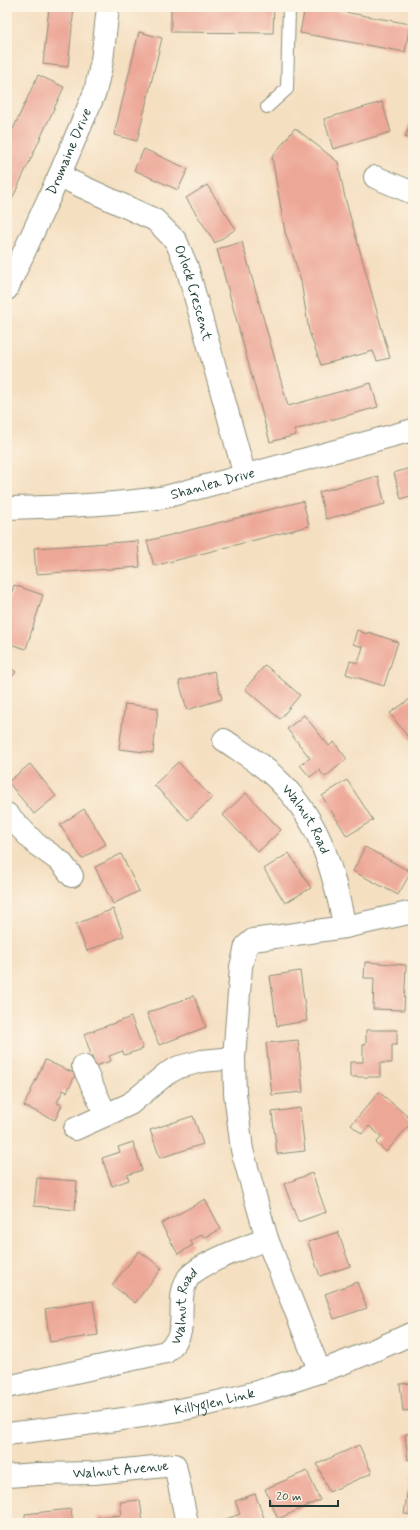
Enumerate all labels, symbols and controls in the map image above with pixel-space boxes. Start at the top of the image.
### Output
street label: Dromaine Drive [43,105,96,198]
street label: Orlock Crescent [170,242,216,344]
street label: Shanlea Drive [169,464,257,504]
street label: Walnut Road [278,781,334,857]
street label: Walnut Road [167,1264,201,1348]
street label: Killyglen Link [173,1384,257,1420]
street label: Walnut Avenue [73,1457,170,1482]
scale bar [270,1482,338,1508]
text: 20 m [276,1489,302,1505]

